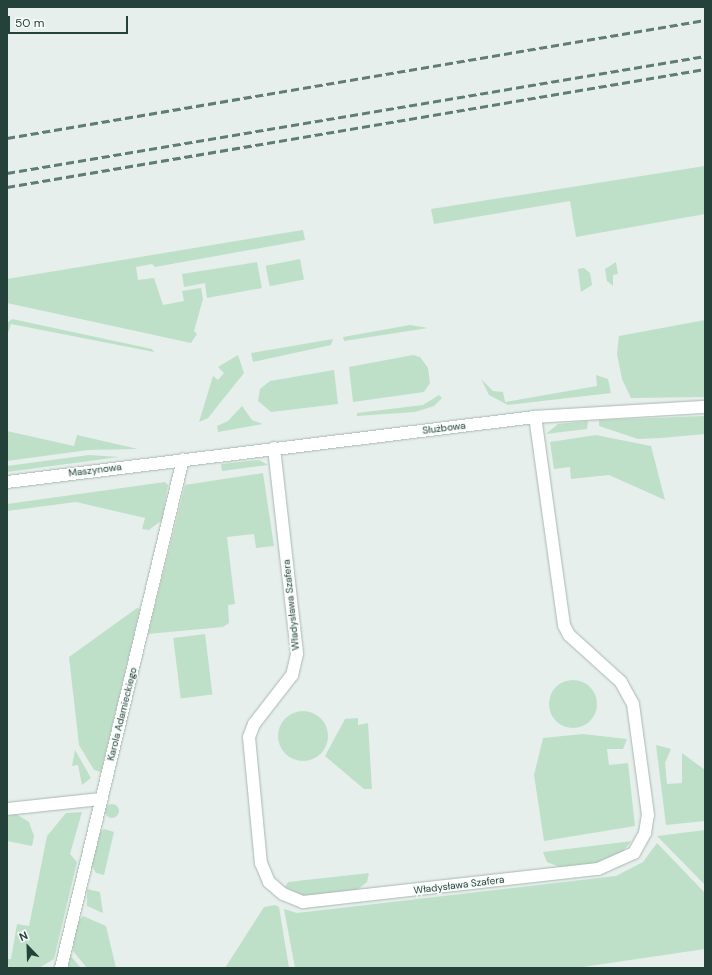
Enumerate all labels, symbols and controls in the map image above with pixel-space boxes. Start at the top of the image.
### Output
scale bar [10,8,130,34]
text: 50 m [15,15,44,31]
street label: Służbowa [422,419,466,437]
street label: Maszynowa [68,461,122,479]
street label: Władysława Szafera [280,559,302,651]
street label: Karola Adamieckiego [105,666,139,762]
street label: Władysława Szafera [413,873,505,897]
north arrow [8,927,48,967]
text: N [17,928,30,944]

